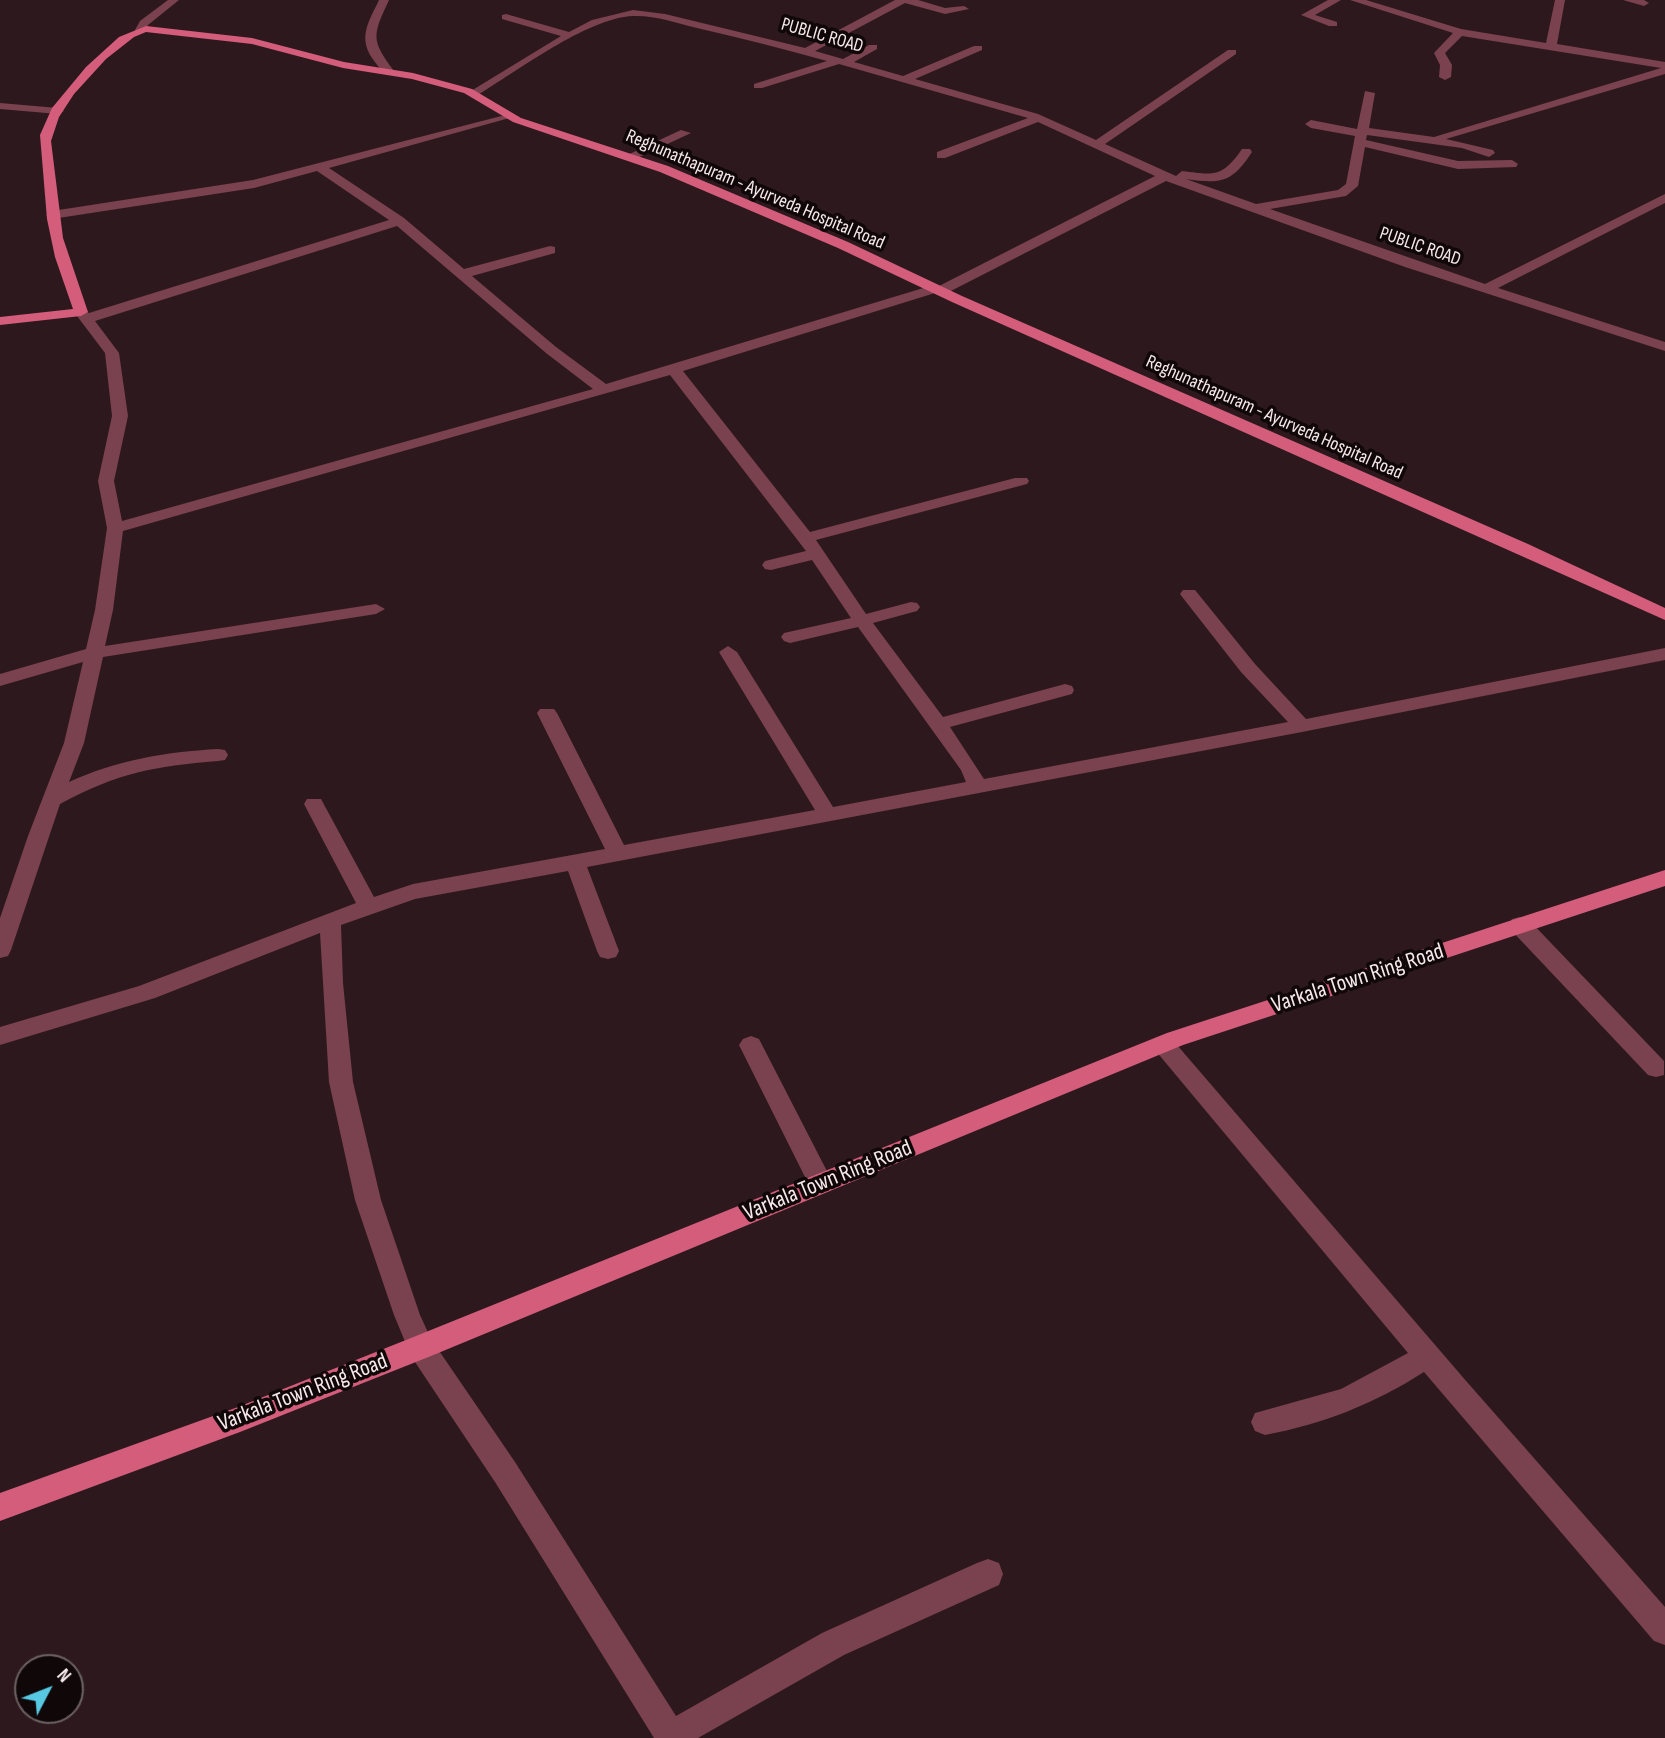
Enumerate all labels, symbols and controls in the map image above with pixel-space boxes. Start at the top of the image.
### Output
street label: PUBLIC ROAD [778,13,866,59]
street label: Reghunathapuram - Ayurveda Hospital Road [622,125,888,255]
street label: PUBLIC ROAD [1376,222,1464,272]
street label: Reghunathapuram - Ayurveda Hospital Road [1142,351,1406,485]
street label: Varkala Town Ring Road [1269,938,1447,1020]
street label: Varkala Town Ring Road [740,1135,916,1227]
street label: Varkala Town Ring Road [214,1348,392,1438]
north arrow [14,1654,84,1724]
text: N [52,1664,75,1687]

